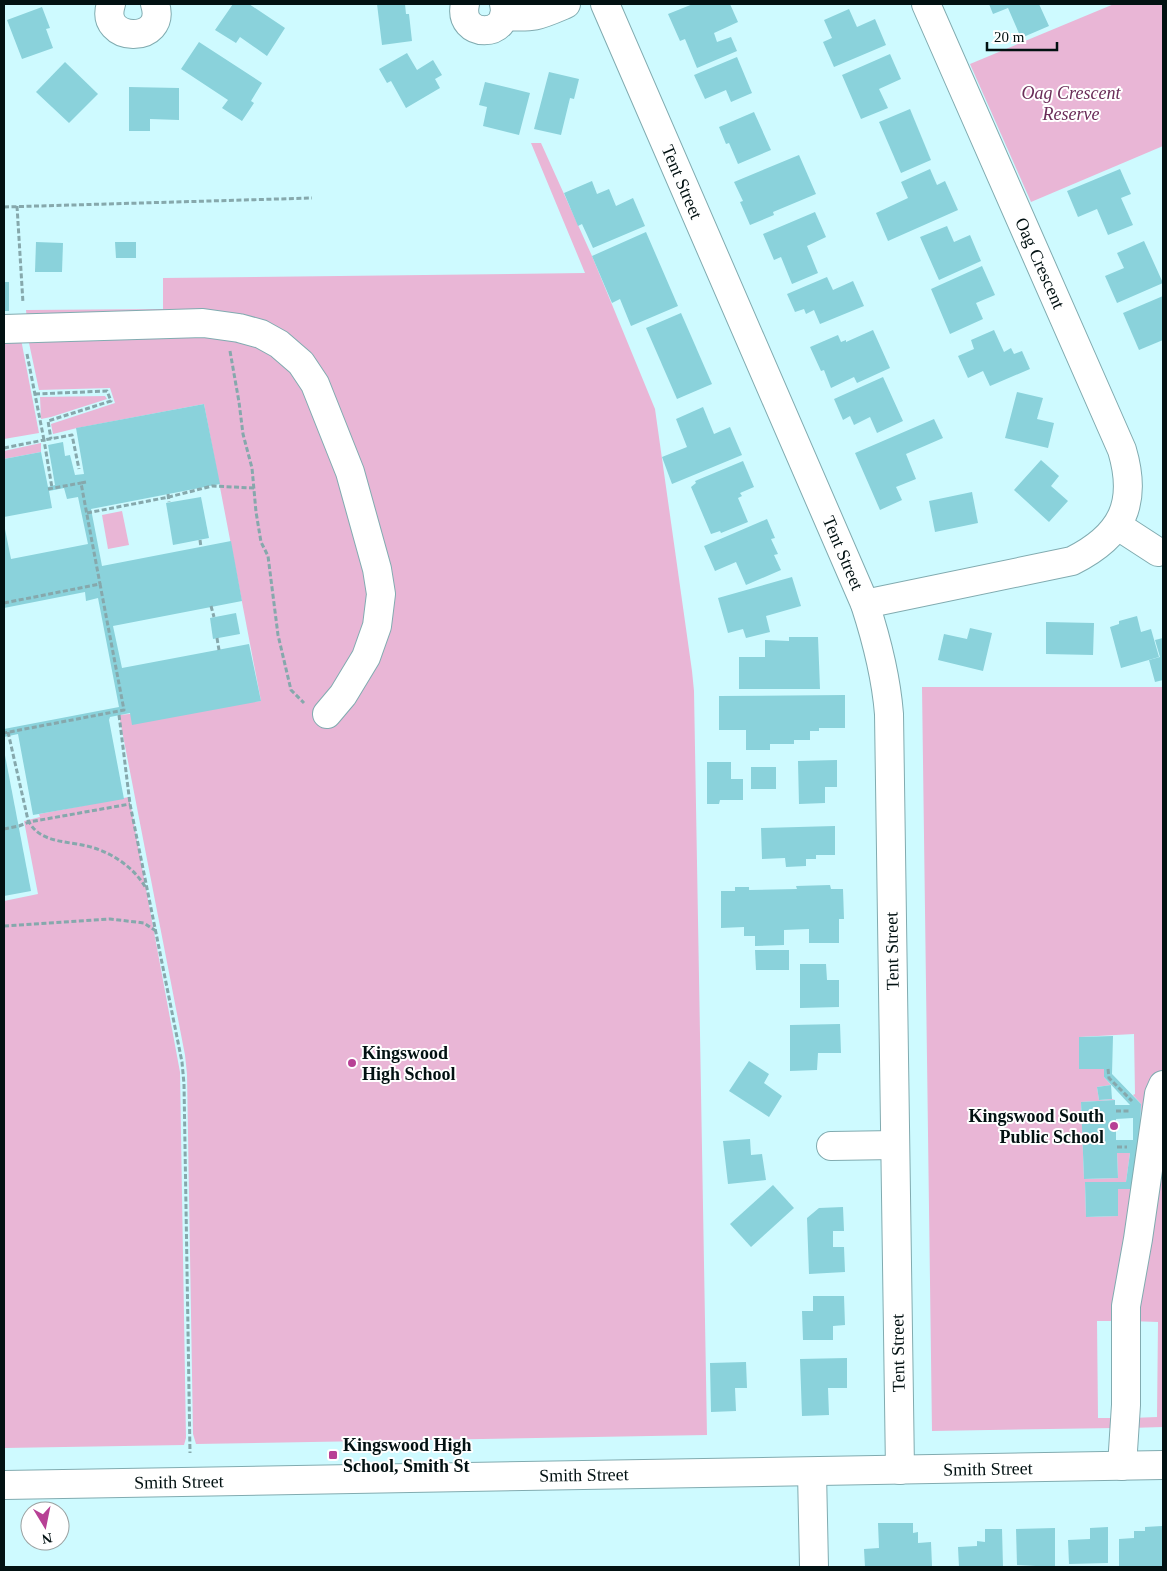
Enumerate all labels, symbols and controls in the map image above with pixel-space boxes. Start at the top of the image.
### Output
scale bar [987,20,1057,52]
text: 20 m [994,29,1025,45]
park label: Oag Crescent Reserve [1022,83,1121,124]
street label: Tent Street [658,142,706,222]
street label: Oag Crescent [1011,214,1069,312]
street label: Tent Street [819,513,867,593]
street label: Tent Street [881,912,903,990]
place label: Kingswood High School [362,1043,456,1084]
marker: Kingswood High School [346,1057,358,1069]
place label: Kingswood South Public School [968,1106,1104,1147]
marker: Kingswood South Public School [1108,1120,1120,1132]
street label: Tent Street [887,1314,909,1392]
place label: Kingswood High School, Smith St [343,1435,472,1476]
marker: Kingswood High School, Smith St [327,1449,339,1461]
street label: Smith Street [943,1458,1033,1480]
street label: Smith Street [539,1464,629,1486]
street label: Smith Street [134,1471,224,1493]
north arrow [20,1501,70,1551]
text: N [41,1530,53,1547]

